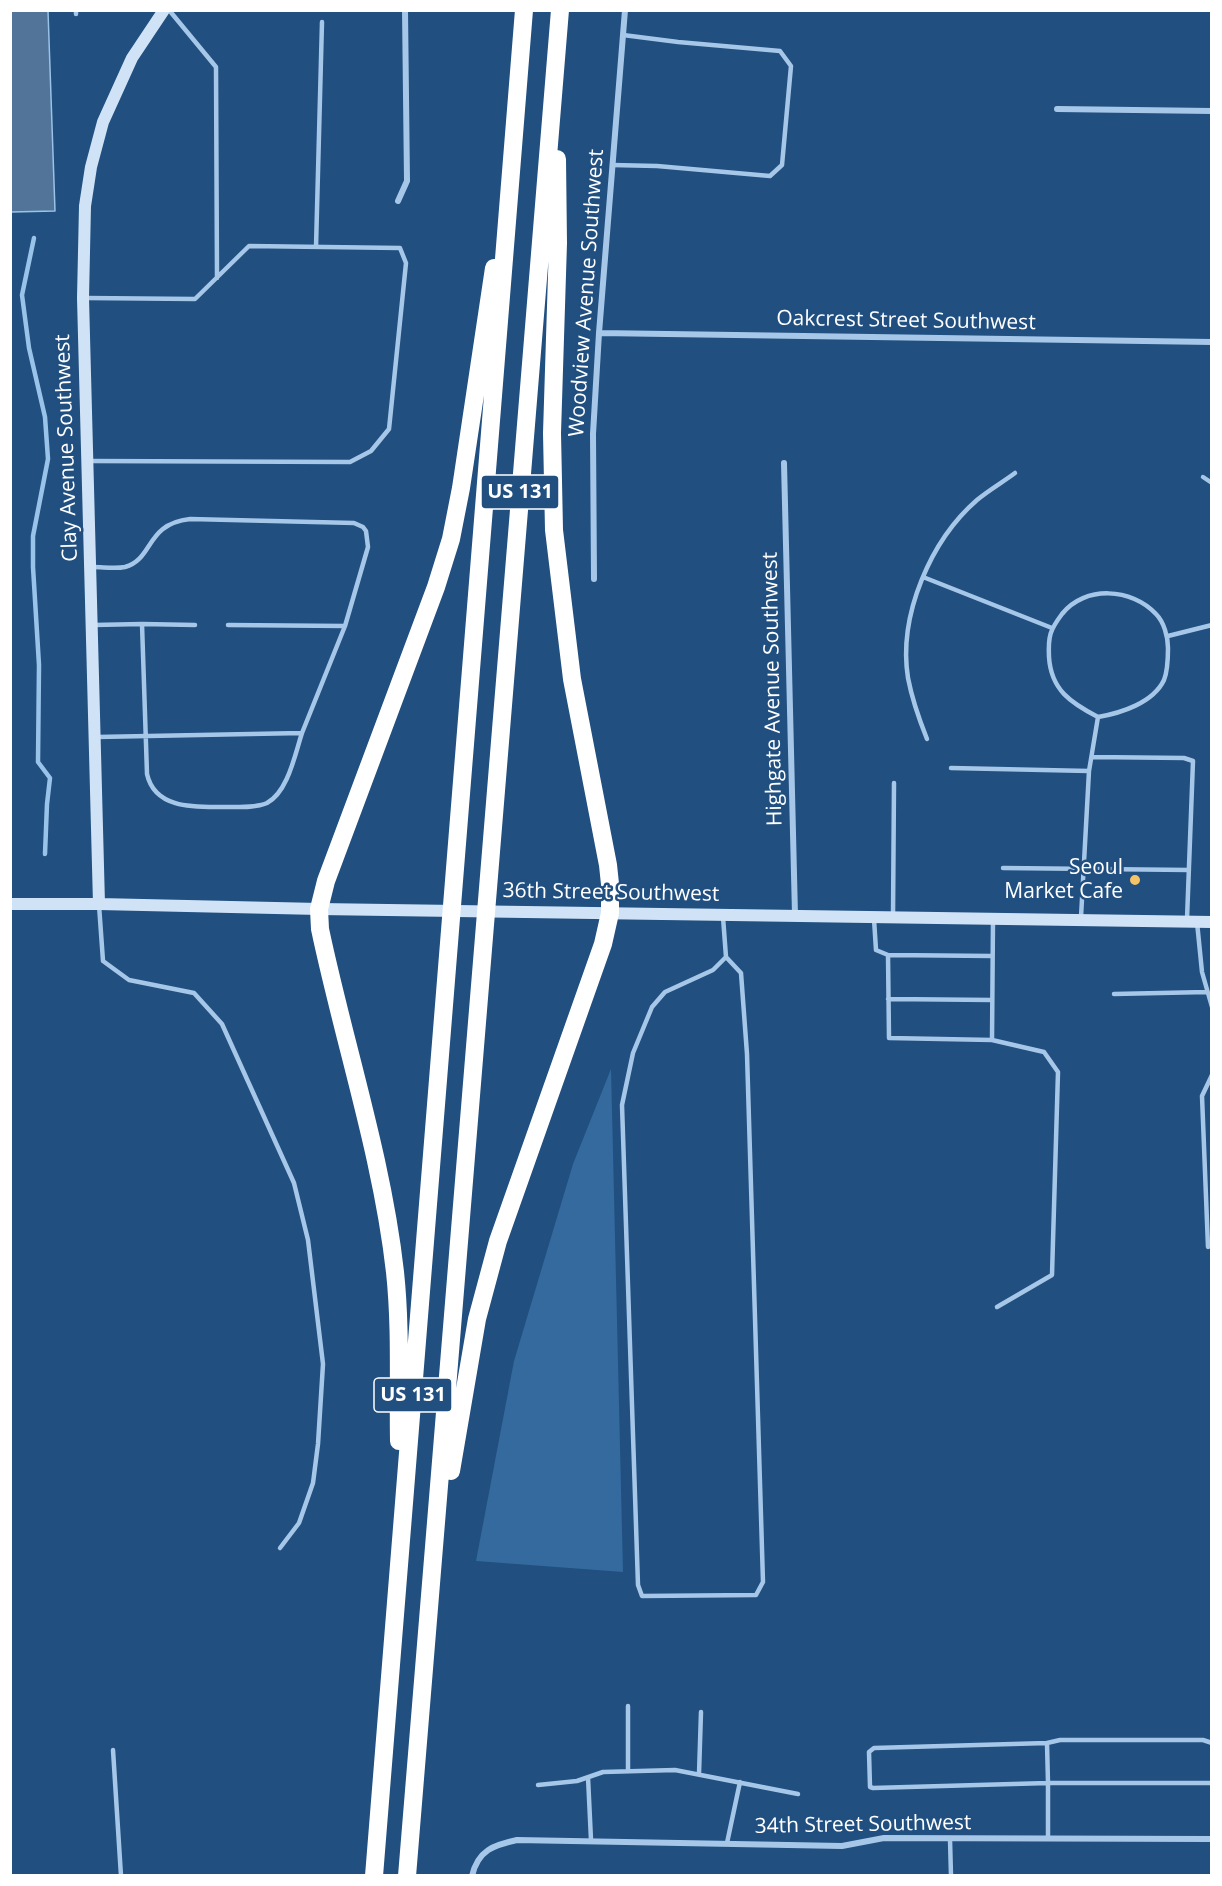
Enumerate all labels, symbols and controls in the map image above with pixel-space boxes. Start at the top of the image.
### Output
street label: Woodview Avenue Southwest [564,148,610,438]
street label: Oakcrest Street Southwest [776,306,1036,336]
street label: Clay Avenue Southwest [50,334,84,562]
road number: US 131 [481,475,559,509]
street label: Highgate Avenue Southwest [758,552,788,826]
place label: Seoul Market Cafe [1004,855,1123,905]
marker: Seoul Market Cafe [1128,873,1142,887]
street label: 36th Street Southwest [502,879,720,907]
road number: US 131 [374,1378,452,1412]
street label: 34th Street Southwest [754,1811,972,1839]

